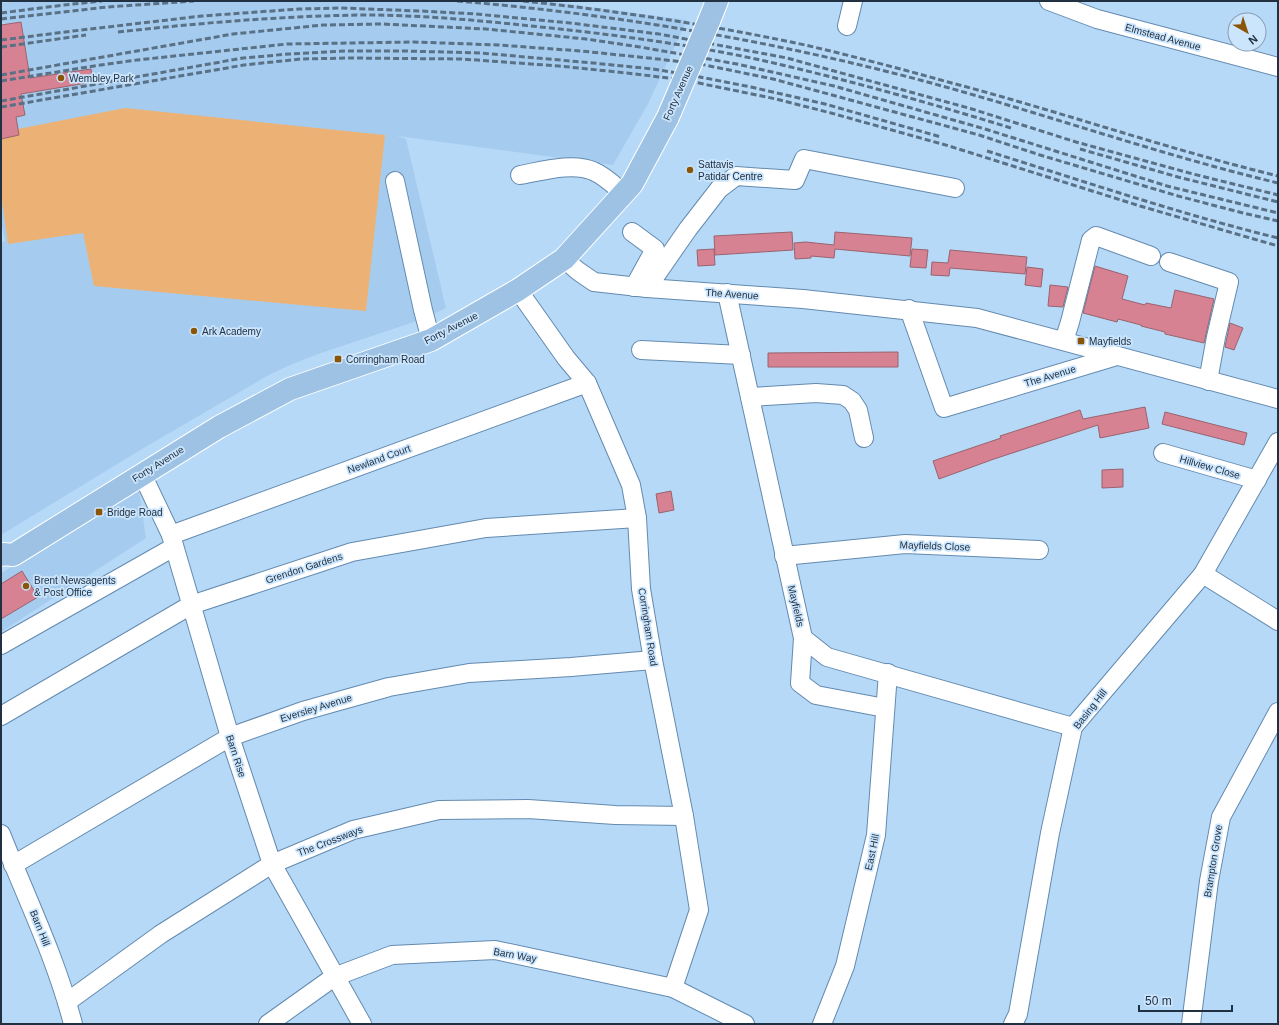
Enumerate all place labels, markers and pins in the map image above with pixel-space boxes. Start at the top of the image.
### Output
marker: Wembley Park [56,73,66,83]
place label: Wembley Park [69,73,135,84]
place label: Sattavis Patidar Centre [698,159,763,182]
marker: Sattavis Patidar Centre [685,165,695,175]
marker: Ark Academy [189,326,199,336]
place label: Ark Academy [202,326,261,337]
marker: Mayfields [1076,336,1086,346]
place label: Mayfields [1089,336,1131,347]
marker: Corringham Road [333,354,343,364]
place label: Corringham Road [346,354,425,365]
marker: Bridge Road [94,507,104,517]
place label: Bridge Road [107,507,163,518]
place label: Brent Newsagents & Post Office [34,575,116,598]
marker: Brent Newsagents & Post Office [21,581,31,591]

